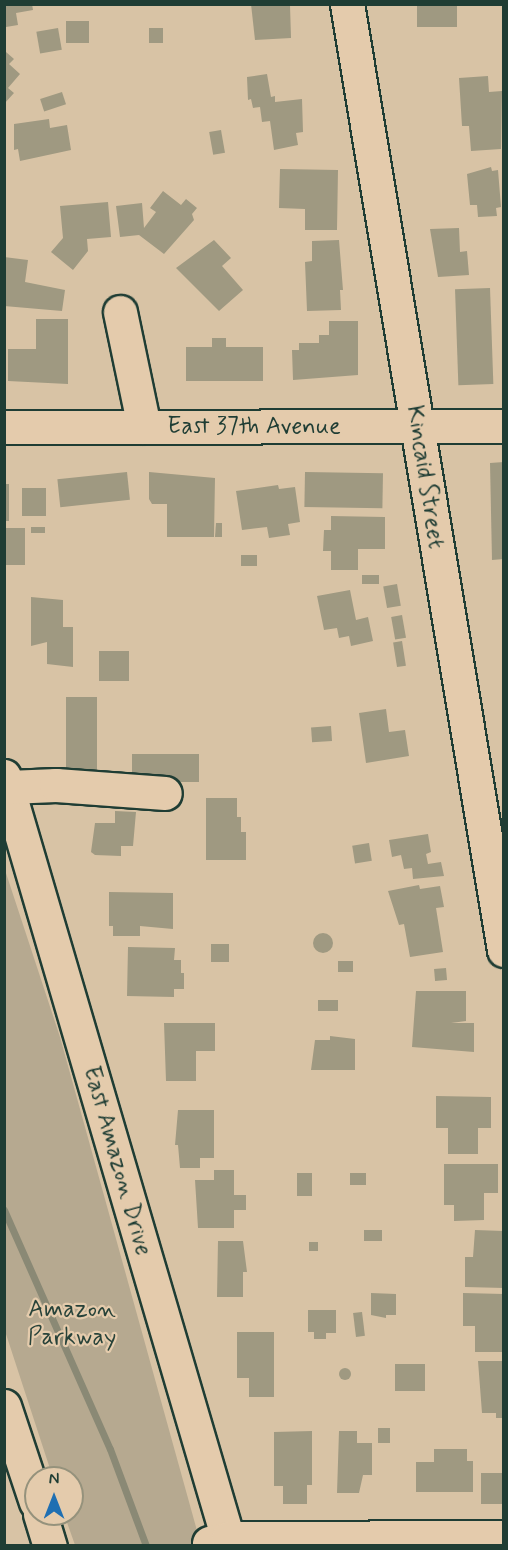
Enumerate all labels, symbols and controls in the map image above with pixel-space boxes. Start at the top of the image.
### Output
street label: Kincaid Street [399,401,451,553]
street label: East 37th Avenue [167,413,341,441]
street label: East Amazon Drive [76,1063,158,1259]
park label: Amazon Parkway [28,1296,116,1352]
north arrow [24,1466,84,1526]
text: N [49,1469,59,1490]

